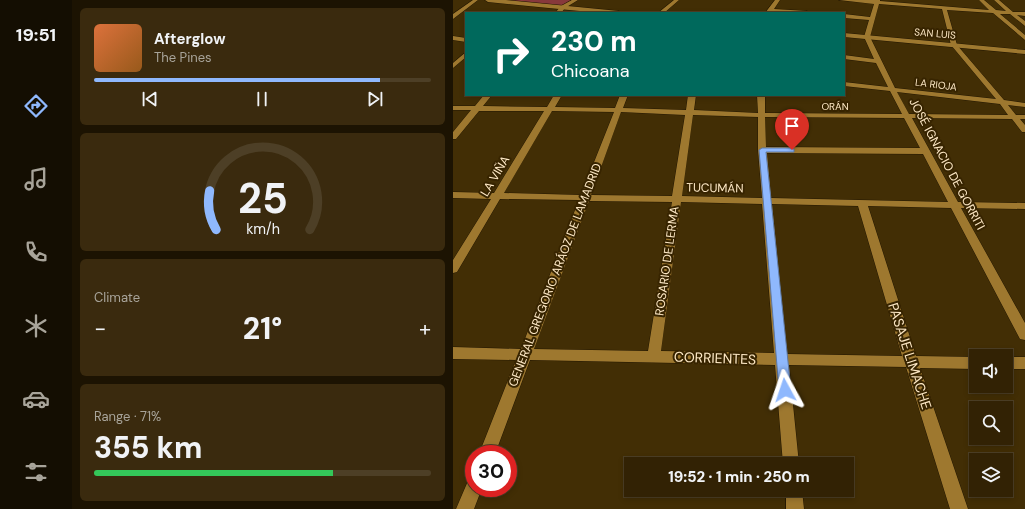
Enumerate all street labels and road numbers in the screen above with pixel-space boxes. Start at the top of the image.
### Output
street label: SAN LUIS [914,25,956,42]
street label: LA RIOJA [914,75,958,94]
street label: JOSÉ IGNACIO DE GORRITI [905,95,989,233]
street label: ORÁN [821,100,849,113]
street label: LA VIÑA [477,153,513,199]
street label: GENERAL GREGORIO ARÁOZ DE LAMADRID [505,161,605,389]
street label: TUCUMÁN [686,180,744,196]
street label: ROSARIO DE LERMA [651,205,683,317]
street label: PASAJE LIMACHE [884,300,936,412]
street label: CORRIENTES [674,348,756,368]

